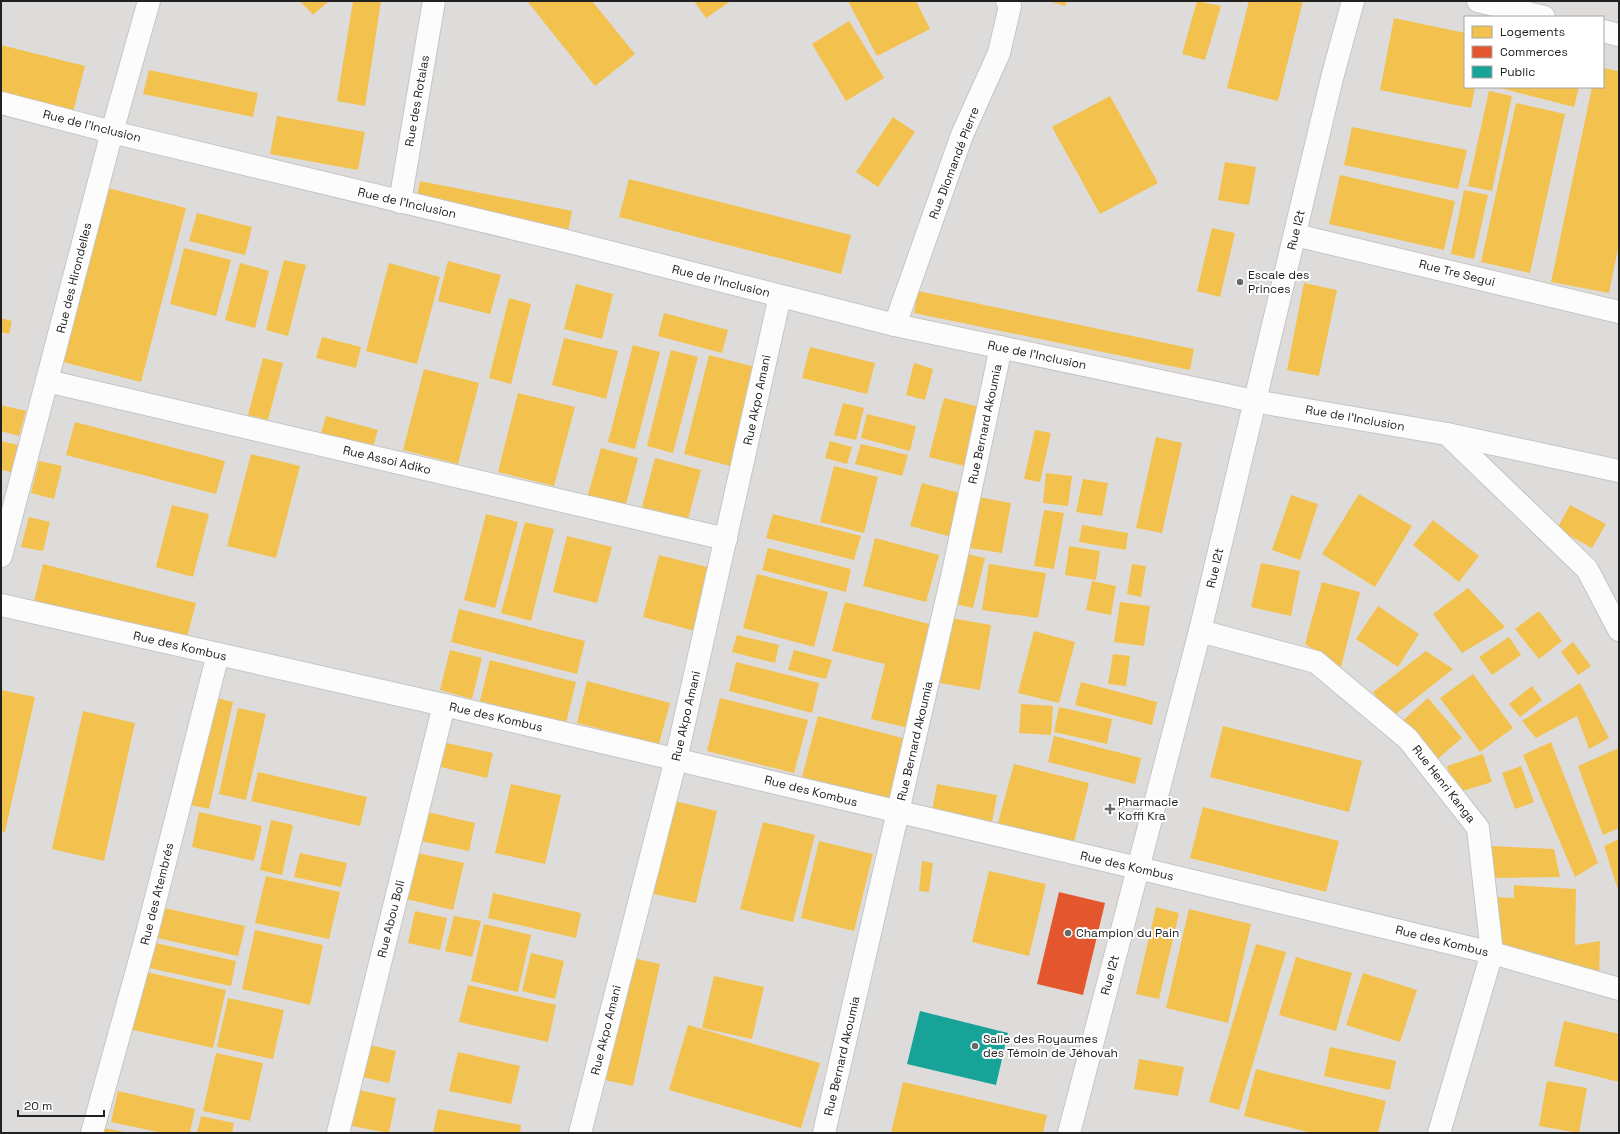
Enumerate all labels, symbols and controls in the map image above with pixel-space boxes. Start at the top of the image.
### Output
legend [1464,16,1604,88]
text: Logements [1500,24,1565,40]
text: Commerces [1500,44,1568,60]
street label: Rue des Rotalas [401,54,433,148]
text: Public [1500,64,1535,80]
street label: Rue Diomandé Pierre [925,105,983,221]
street label: Rue de l'Inclusion [41,106,143,146]
street label: Rue de l'Inclusion [356,184,458,222]
street label: Rue I2t [1283,208,1309,252]
street label: Rue des Hirondelles [53,221,95,335]
street label: Rue Tre Segui [1417,256,1497,290]
street label: Rue de l'Inclusion [670,261,772,301]
place label: Escale des Princes [1248,267,1309,297]
marker: Escale des Princes [1235,277,1245,287]
street label: Rue de l'Inclusion [986,337,1088,373]
street label: Rue Akpo Amani [740,353,774,447]
street label: Rue Bernard Akoumia [964,362,1006,486]
street label: Rue de l'Inclusion [1304,401,1406,435]
street label: Rue Assoi Adiko [341,442,433,478]
street label: Rue I2t [1203,546,1227,590]
street label: Rue des Kombus [132,627,228,665]
street label: Rue Akpo Amani [668,669,704,763]
street label: Rue Bernard Akoumia [893,679,937,802]
street label: Rue des Kombus [448,698,544,736]
street label: Rue Henri Kanga [1409,742,1479,826]
street label: Rue des Kombus [763,772,859,810]
place label: Pharmacie Koffi Kra [1118,794,1178,824]
marker: Pharmacie Koffi Kra [1105,804,1115,814]
street label: Rue des Atembrés [137,841,177,947]
street label: Rue des Kombus [1079,847,1175,885]
street label: Rue Abou Boli [374,879,408,959]
street label: Rue des Kombus [1394,922,1490,960]
place label: Champion du Pain [1076,925,1179,941]
marker: Champion du Pain [1063,928,1073,938]
street label: Rue I2t [1097,953,1123,997]
street label: Rue Akpo Amani [587,983,625,1077]
street label: Rue Bernard Akoumia [820,994,864,1117]
place label: Salle des Royaumes des Témoin de Jéhovah [983,1031,1118,1061]
marker: Salle des Royaumes des Témoin de Jéhovah [970,1041,980,1051]
scale bar [18,1092,104,1118]
text: 20 m [24,1098,52,1114]

